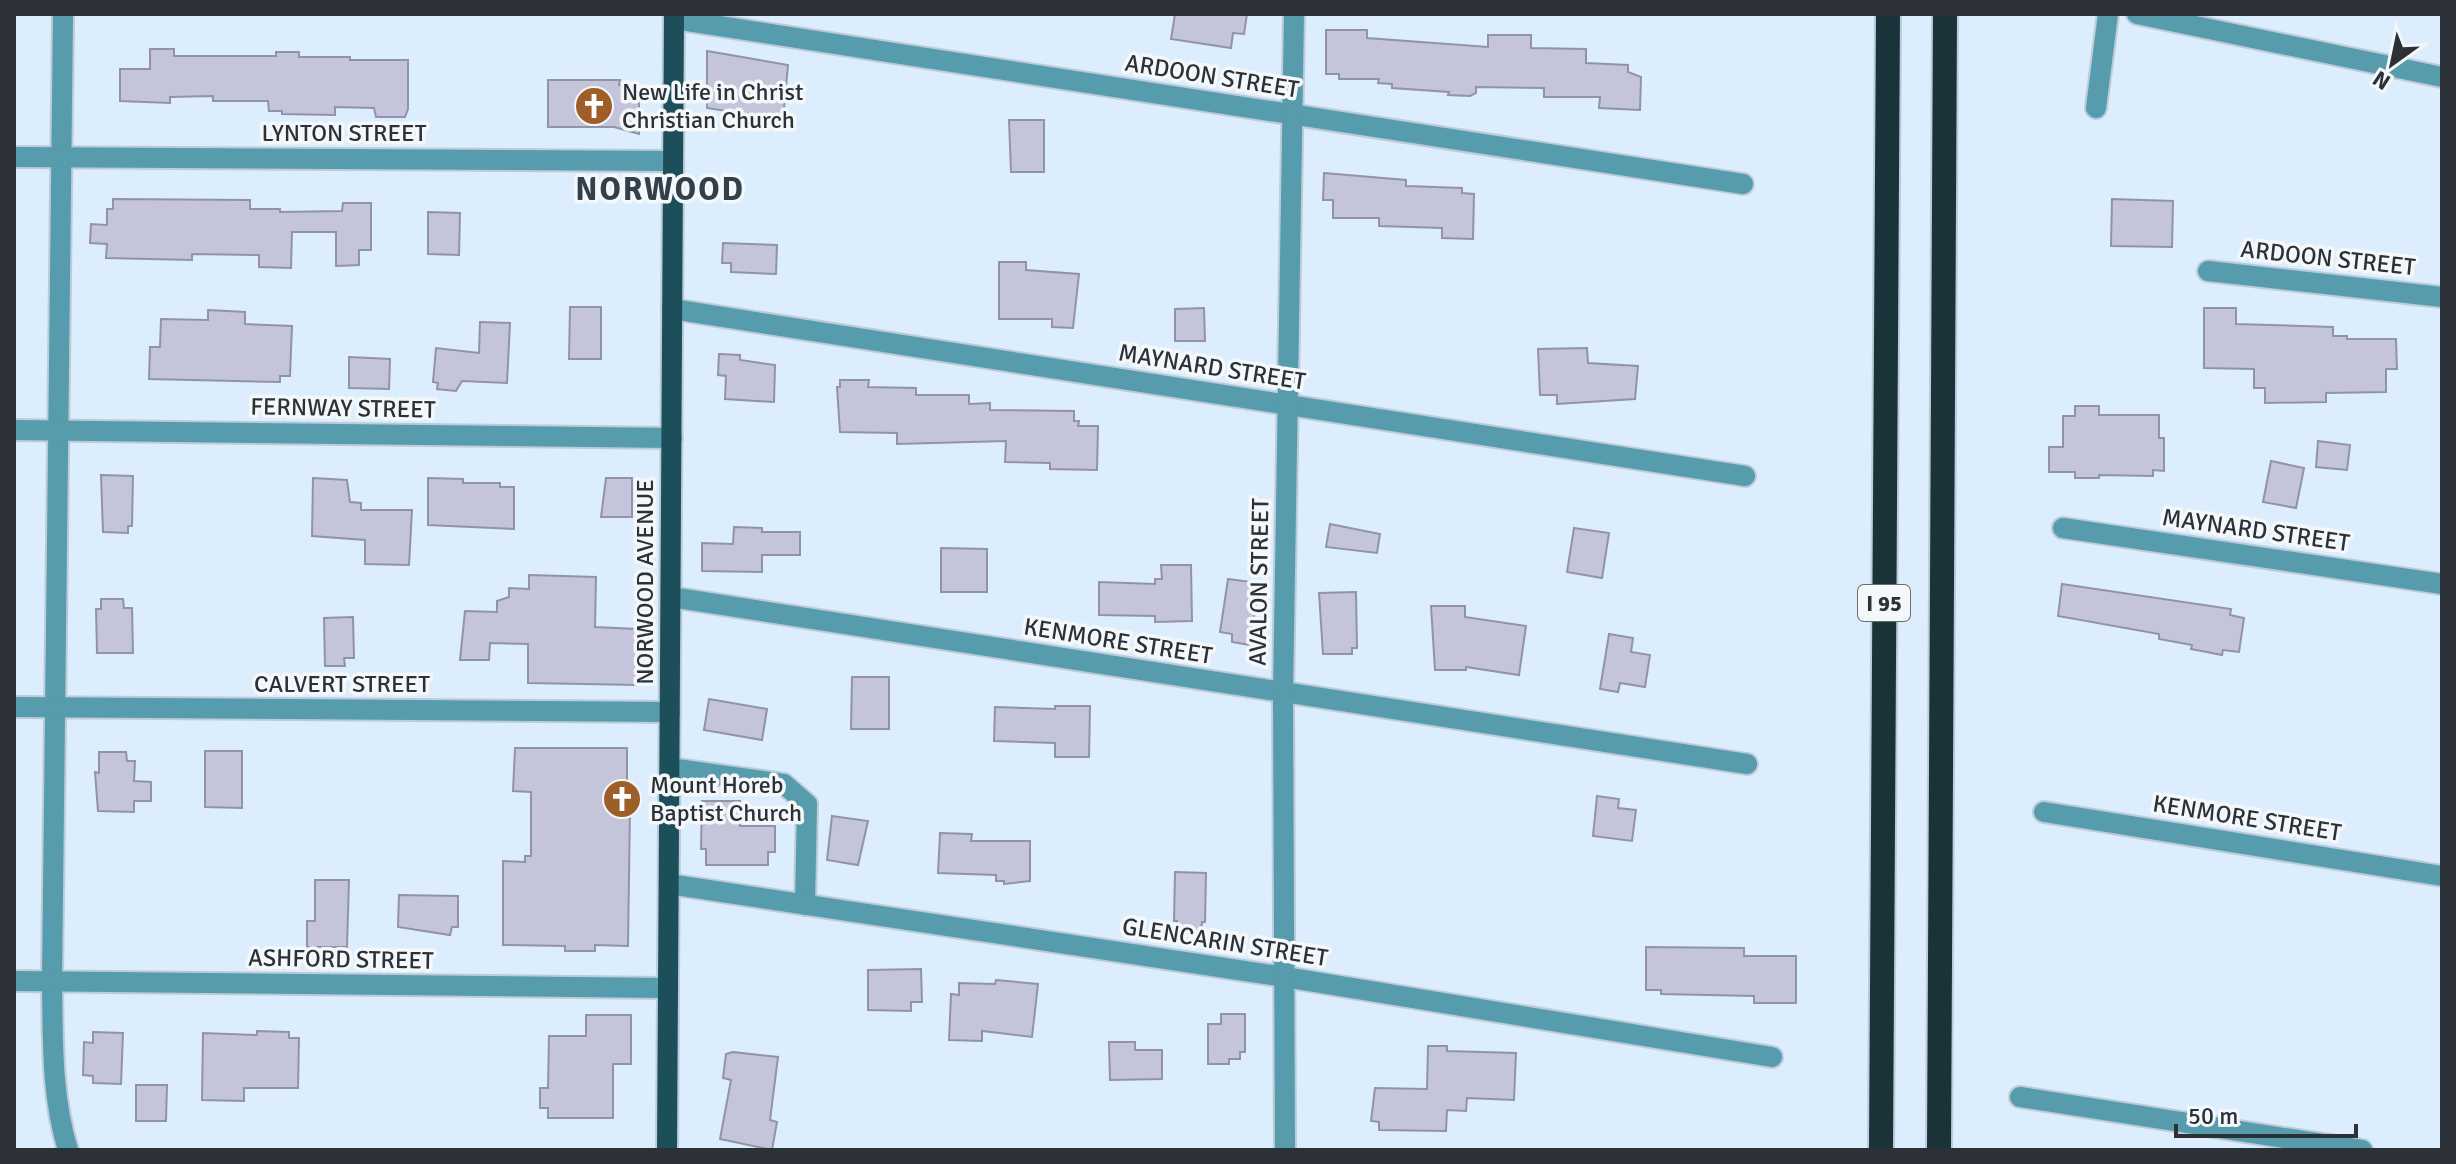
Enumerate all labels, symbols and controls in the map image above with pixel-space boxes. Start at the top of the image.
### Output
north arrow [2352,24,2432,104]
street label: ARDOON STREET [1123,47,1301,105]
text: N [2368,65,2395,96]
place label: New Life in Christ Christian Church [622,77,803,135]
church icon: New Life in Christ Christian Church [573,85,615,127]
street label: LYNTON STREET [262,118,427,148]
district label: NORWOOD [575,170,745,209]
street label: ARDOON STREET [2239,234,2417,282]
street label: MAYNARD STREET [1116,337,1308,397]
street label: FERNWAY STREET [250,391,436,425]
street label: NORWOOD AVENUE [630,479,660,685]
street label: AVALON STREET [1243,498,1275,666]
street label: MAYNARD STREET [2160,502,2352,558]
road number: I 95 [1858,585,1910,621]
street label: KENMORE STREET [1022,611,1215,671]
street label: CALVERT STREET [254,669,430,699]
place label: Mount Horeb Baptist Church [650,770,802,828]
church icon: Mount Horeb Baptist Church [601,778,643,820]
street label: KENMORE STREET [2151,788,2344,848]
street label: GLENCARIN STREET [1120,911,1330,973]
street label: ASHFORD STREET [248,942,434,976]
scale bar [2176,1088,2356,1138]
text: 50 m [2188,1101,2238,1131]

